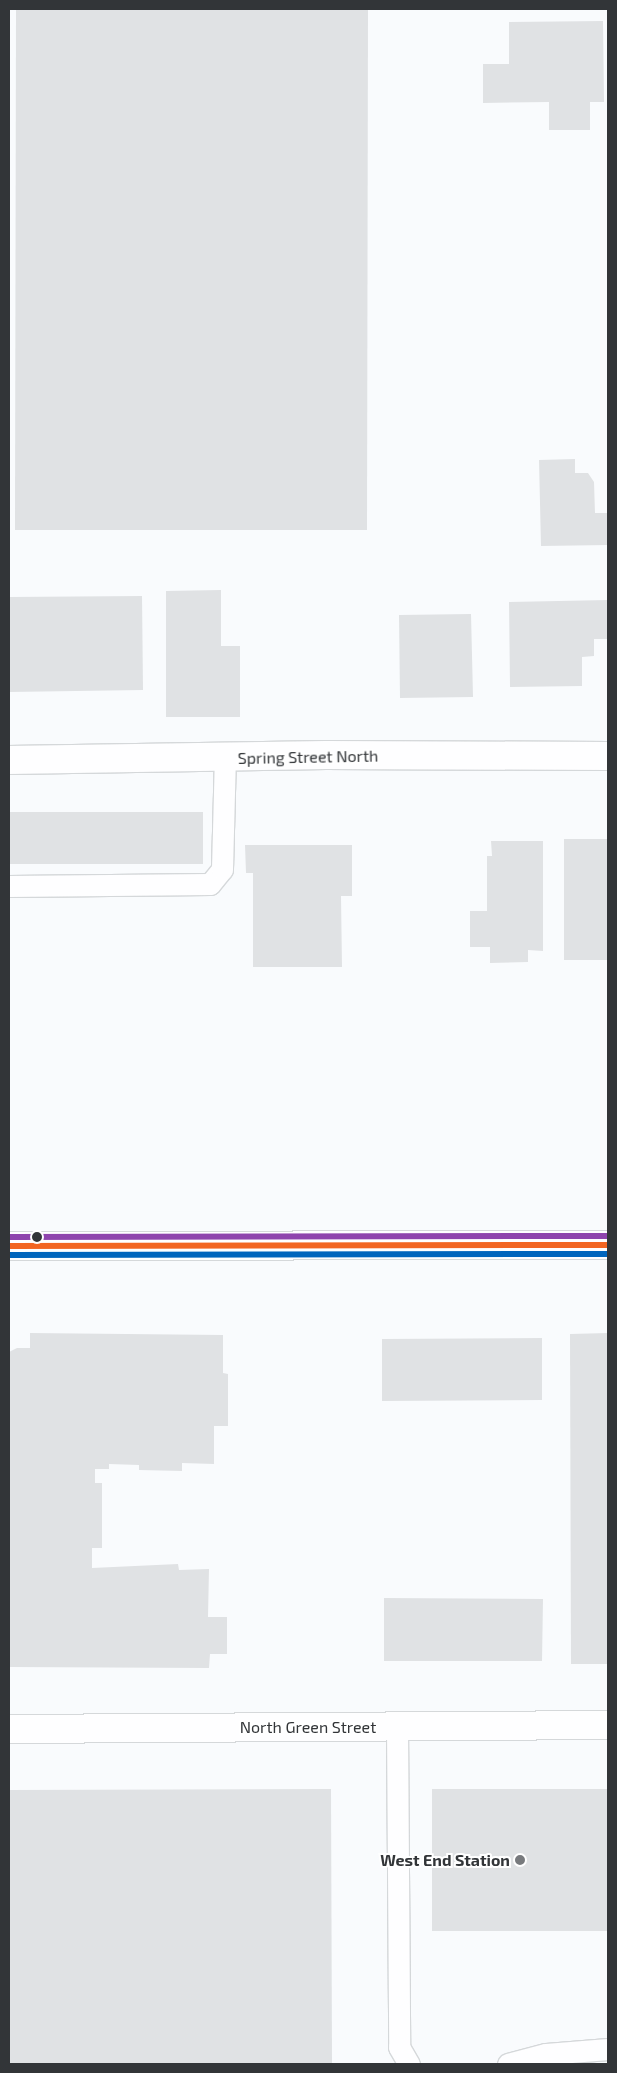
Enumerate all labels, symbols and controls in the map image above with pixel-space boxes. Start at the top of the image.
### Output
street label: Spring Street North [238,746,378,768]
unlabelled marker [32,1232,42,1242]
street label: North Green Street [240,1717,376,1737]
place label: West End Station [380,1850,510,1870]
marker: West End Station [514,1854,526,1866]

